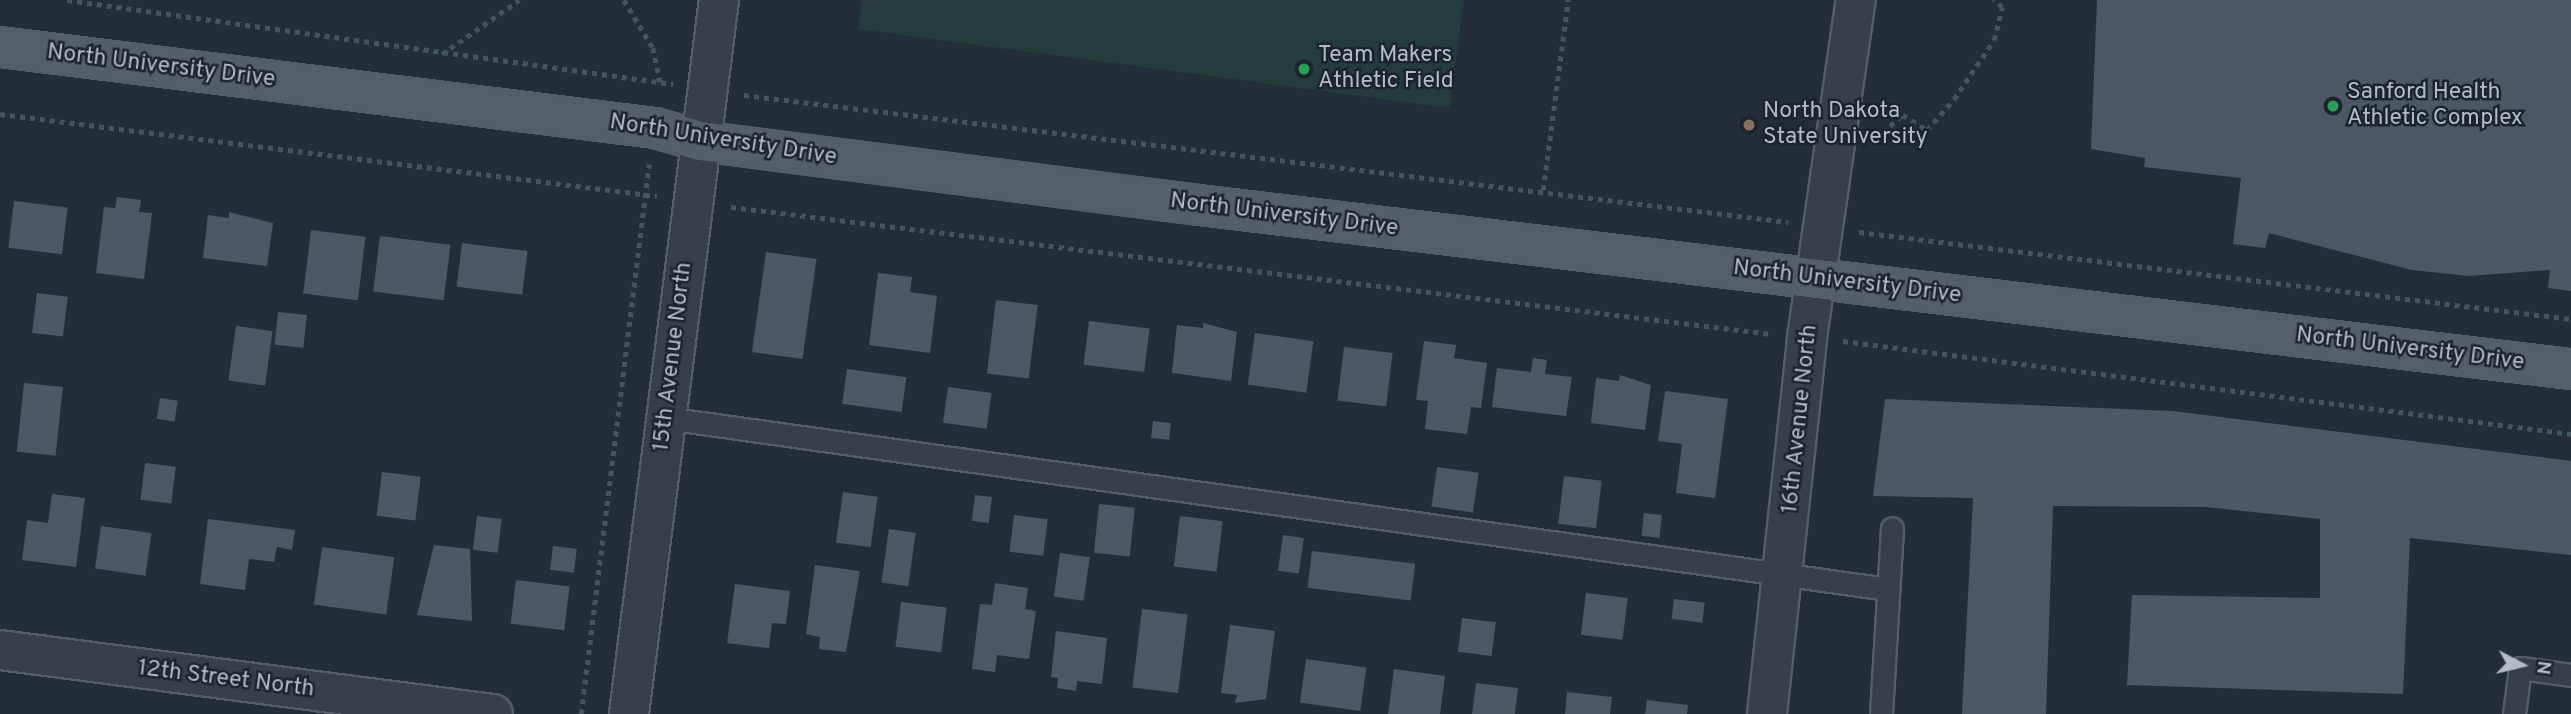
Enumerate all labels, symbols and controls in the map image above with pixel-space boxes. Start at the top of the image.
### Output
street label: North University Drive [45,39,277,95]
place label: Team Makers Athletic Field [1318,42,1454,96]
marker: Team Makers Athletic Field [1296,61,1312,77]
place label: Sanford Health Athletic Complex [2347,79,2523,133]
place label: North Dakota State University [1763,98,1928,152]
marker: Sanford Health Athletic Complex [2325,98,2341,114]
street label: North University Drive [607,109,839,173]
marker: North Dakota State University [1741,117,1757,133]
street label: North University Drive [1168,188,1400,244]
street label: North University Drive [1731,255,1963,311]
street label: 15th Avenue North [649,260,699,454]
street label: North University Drive [2294,322,2526,378]
street label: 16th Avenue North [1777,323,1825,515]
north arrow [2487,630,2557,700]
street label: 12th Street North [136,655,316,705]
text: N [2530,659,2556,676]

